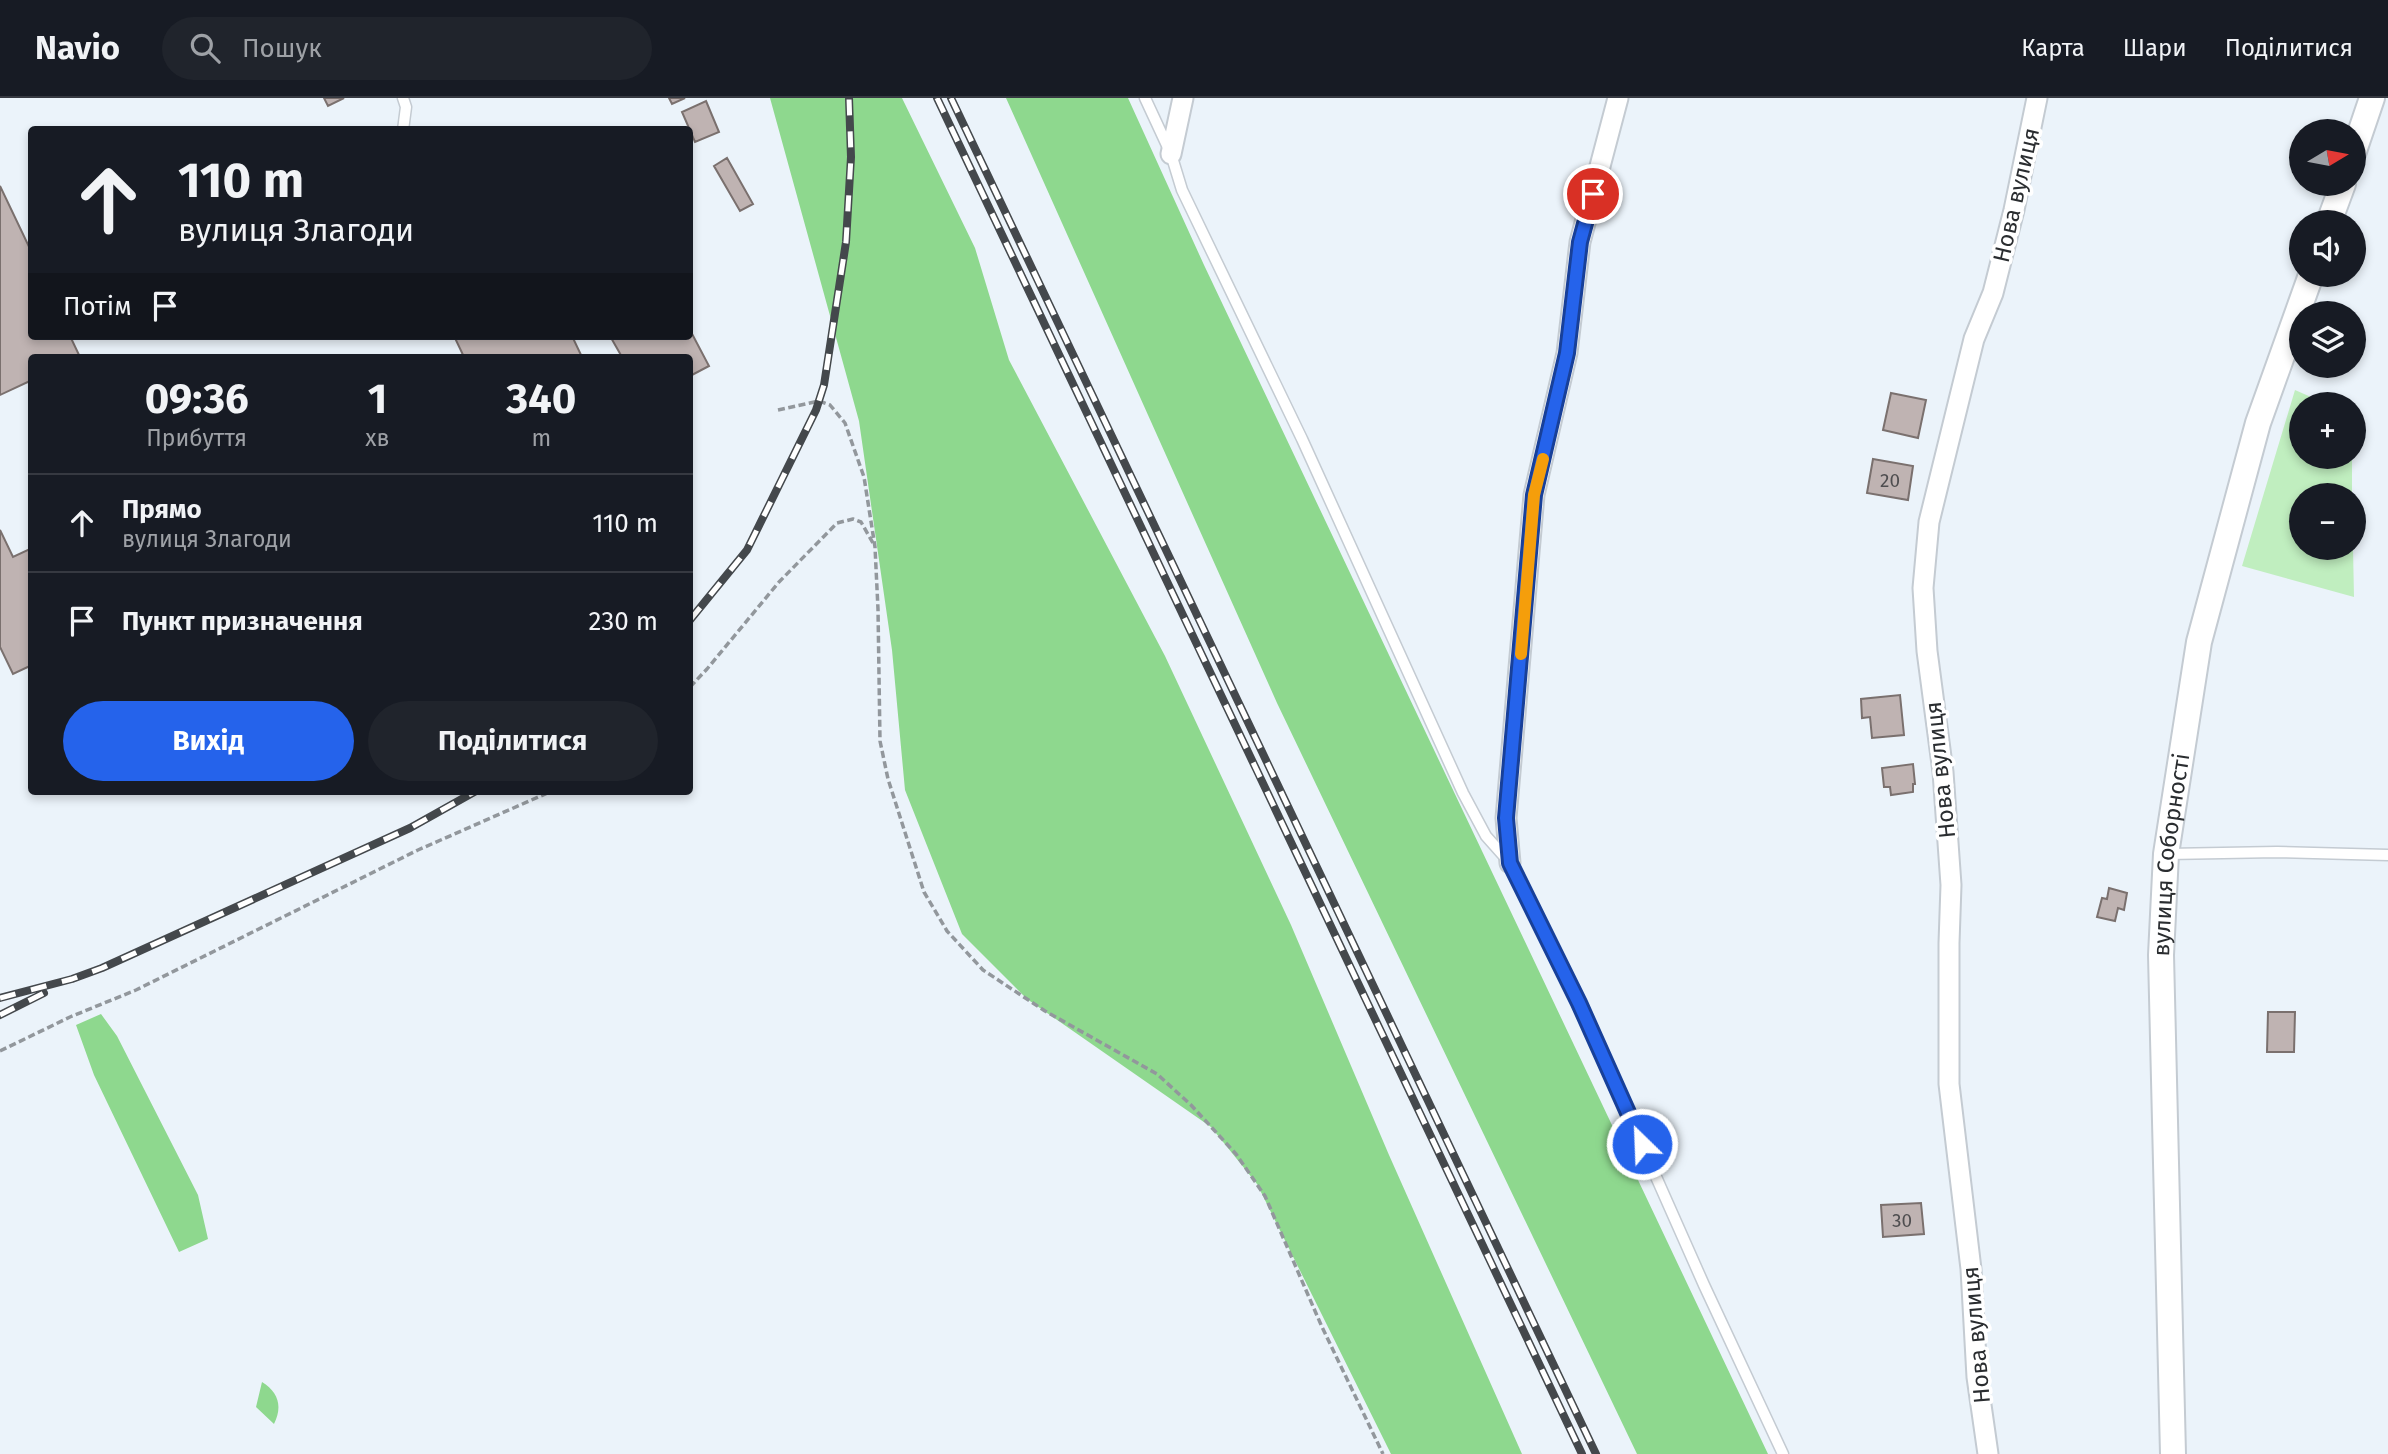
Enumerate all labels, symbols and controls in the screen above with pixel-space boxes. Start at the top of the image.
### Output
search box [162,17,652,80]
text: Navio [35,28,120,68]
icon: search [186,29,224,67]
text: Пошук [242,33,322,64]
text: Карта [2021,34,2085,62]
text: Шари [2123,34,2187,62]
text: Поділитися [2225,34,2353,62]
north arrow [2289,119,2366,196]
map controls [2289,119,2366,560]
street label: Нова вулиця [1987,125,2045,265]
text: 110 m [178,151,304,210]
icon: ahead [63,154,154,245]
pin [1563,164,1623,224]
icon: arrive [1574,175,1612,213]
button: sound [2289,210,2366,287]
text: вулиця Злагоди [178,211,414,249]
icon: arrive [146,287,184,325]
text: Потім [63,291,132,322]
button: layers [2289,301,2366,378]
text: 09:36 [145,374,249,424]
text: 1 [368,374,387,424]
text: 340 [506,374,576,424]
button: + [2289,392,2366,469]
text: Прибуття [146,424,247,452]
text: хв [365,424,390,452]
text: m [531,424,551,452]
house number: 20 [1880,469,1900,492]
button: − [2289,483,2366,560]
text: Прямо [122,494,202,525]
icon: ahead [63,504,101,542]
text: 110 m [592,508,658,539]
text: вулиця Злагоди [122,525,292,553]
icon: arrive [63,602,101,640]
text: Пункт призначення [122,606,363,637]
text: 230 m [589,606,658,637]
street label: Нова вулиця [1919,700,1961,840]
button: Вихід [63,701,354,781]
button: Поділитися [368,701,658,781]
street label: вулиця Соборності [2147,751,2196,957]
position arrow [1605,1107,1679,1181]
house number: 30 [1892,1209,1912,1232]
street label: Нова вулиця [1956,1265,1996,1405]

